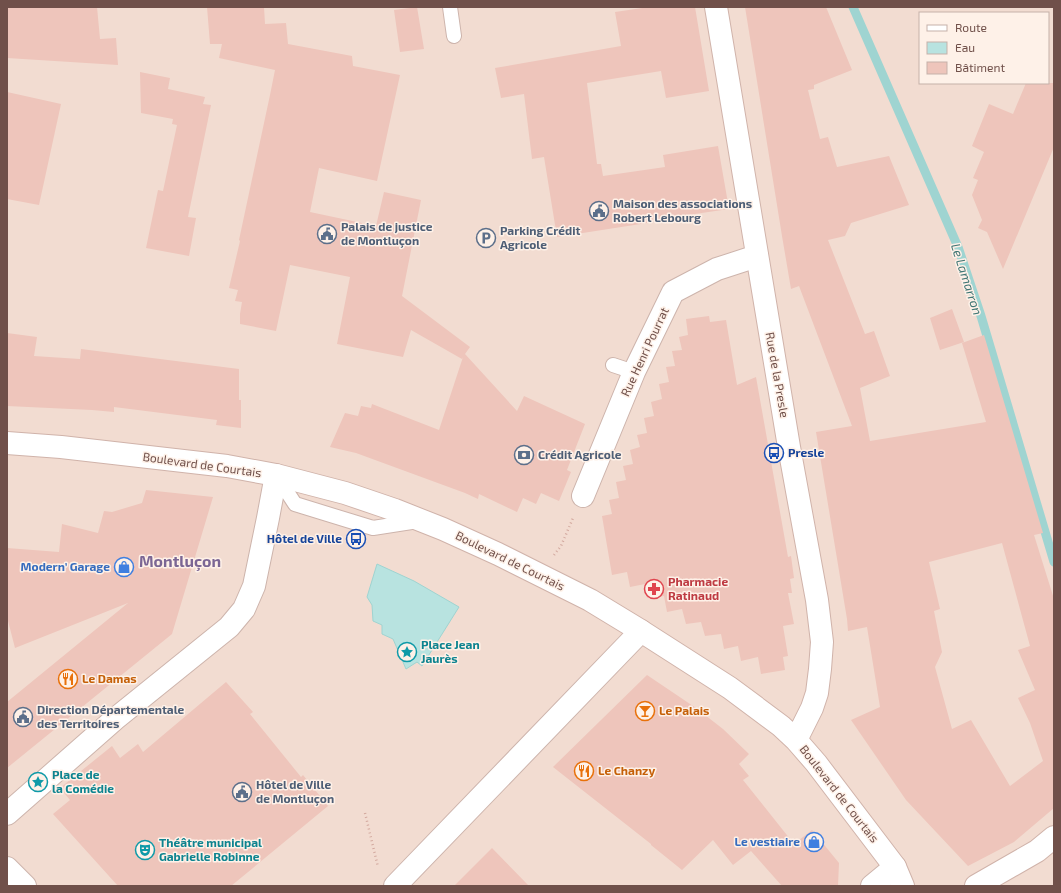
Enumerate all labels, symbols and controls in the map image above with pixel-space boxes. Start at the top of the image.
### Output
legend [919,12,1049,84]
text: Route [955,20,987,34]
text: Eau [955,40,975,54]
text: Bâtiment [955,60,1006,74]
place label: Maison des associations Robert Lebourg [613,196,752,224]
public building icon: Maison des associations Robert Lebourg [588,200,610,222]
place label: Palais de justice de Montluçon [341,219,433,248]
public building icon: Palais de justice de Montluçon [316,223,338,245]
place label: Parking Crédit Agricole [500,223,580,251]
parking icon: Parking Crédit Agricole [475,227,497,249]
water label: Le Lamarron [948,241,986,317]
street label: Rue Henri Pourrat [617,304,671,398]
street label: Rue de la Presle [764,331,792,419]
bus stop icon: Presle [763,442,785,464]
bank icon: Crédit Agricole [513,444,535,466]
place label: Presle [788,445,825,459]
place label: Crédit Agricole [538,447,622,461]
street label: Boulevard de Courtais [142,449,262,479]
bus stop icon: Hôtel de Ville [345,528,367,550]
street label: Boulevard de Courtais [454,528,567,593]
place label: Hôtel de Ville [267,531,342,545]
district label: Montluçon [139,551,221,572]
shop icon: Modern’ Garage [113,556,135,578]
place label: Modern’ Garage [21,559,110,573]
place label: Pharmacie Ratinaud [668,574,728,602]
pharmacy icon: Pharmacie Ratinaud [643,578,665,600]
place label: Place Jean Jaurès [421,637,480,665]
place icon: Place Jean Jaurès [396,641,418,663]
restaurant icon: Le Damas [57,668,79,690]
place label: Le Damas [82,671,137,685]
bar icon: Le Palais [634,700,656,722]
place label: Direction Départementale des Territoires [37,702,185,730]
place label: Le Palais [659,703,709,717]
public building icon: Direction Départementale des Territoires [12,706,34,728]
street label: Boulevard de Courtais [797,742,882,845]
restaurant icon: Le Chanzy [573,760,595,782]
place label: Le Chanzy [598,763,655,778]
place label: Place de la Comédie [52,767,114,795]
place icon: Place de la Comédie [27,771,49,793]
place label: Hôtel de Ville de Montluçon [256,777,334,806]
public building icon: Hôtel de Ville de Montluçon [231,781,253,803]
shop icon: Le vestiaire [803,831,825,853]
place label: Le vestiaire [734,834,800,848]
place label: Théâtre municipal Gabrielle Robinne [159,835,262,863]
theatre icon: Théâtre municipal Gabrielle Robinne [134,839,156,861]

